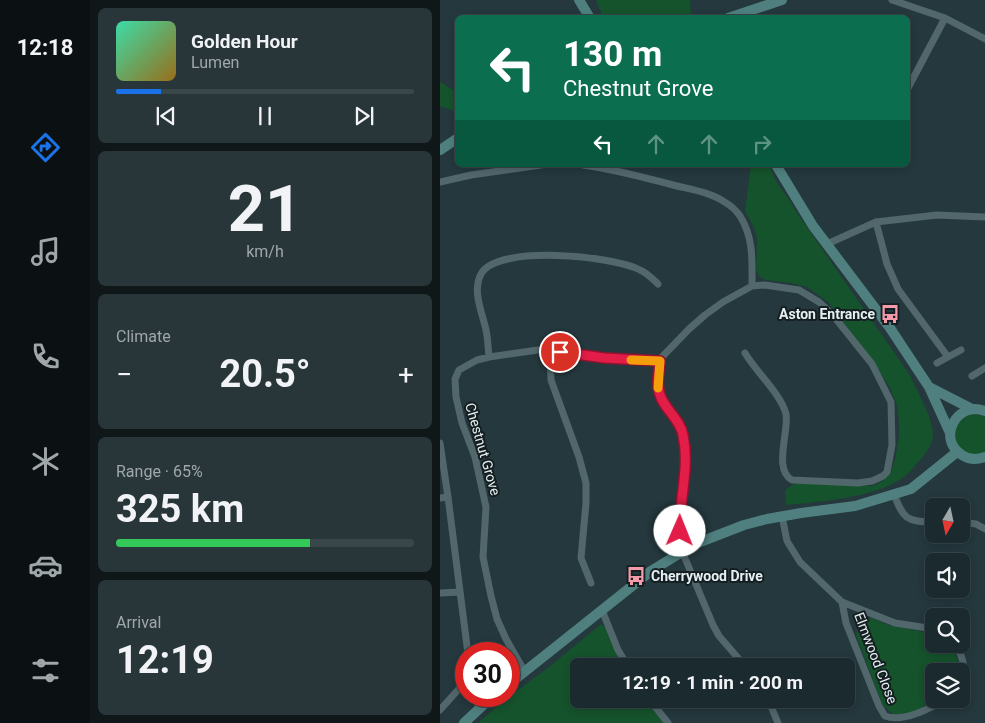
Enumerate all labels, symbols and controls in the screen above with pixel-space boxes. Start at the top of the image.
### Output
text: Golden Hour [191,30,298,53]
text: 130 m [563,34,662,75]
text: 12:18 [17,35,73,60]
icon: left [480,35,545,100]
text: Lumen [191,53,239,72]
text: Chestnut Grove [563,76,713,101]
icon: previous [152,102,180,130]
icon: pause [251,102,279,130]
icon: next [350,102,378,130]
icon: directions [28,130,63,165]
icon: left [589,130,617,158]
icon: ahead [642,130,670,158]
icon: ahead [695,130,723,158]
icon: right [748,130,776,158]
text: 21 [228,171,302,247]
icon: music [28,234,63,269]
text: km/h [246,242,284,261]
bus stop icon: Aston Entrance [879,303,901,325]
place label: Aston Entrance [779,306,875,322]
text: Climate [116,327,171,346]
pin [539,331,581,373]
icon: arrive [546,338,574,366]
icon: phone [28,339,63,374]
text: 20.5° [219,352,311,396]
text: − [116,358,132,391]
text: + [398,358,414,391]
street label: Chestnut Grove [462,401,504,497]
icon: climate [28,444,63,479]
text: Range · 65% [116,462,203,481]
text: 325 km [116,487,244,531]
north arrow [925,498,970,542]
map controls [925,498,970,708]
position arrow [653,504,705,556]
icon: car [28,548,63,583]
button: sound [925,553,970,598]
bus stop icon: Cherrywood Drive [625,565,647,587]
place label: Cherrywood Drive [651,568,763,584]
button: search [925,608,970,653]
street label: Elmwood Close [851,610,901,706]
text: Arrival [116,613,161,632]
text: 12:19 [116,638,214,682]
speed limit sign: 30 [455,642,520,707]
icon: filters [28,653,63,688]
button: layers [925,663,970,708]
text: 12:19 · 1 min · 200 m [622,671,803,694]

